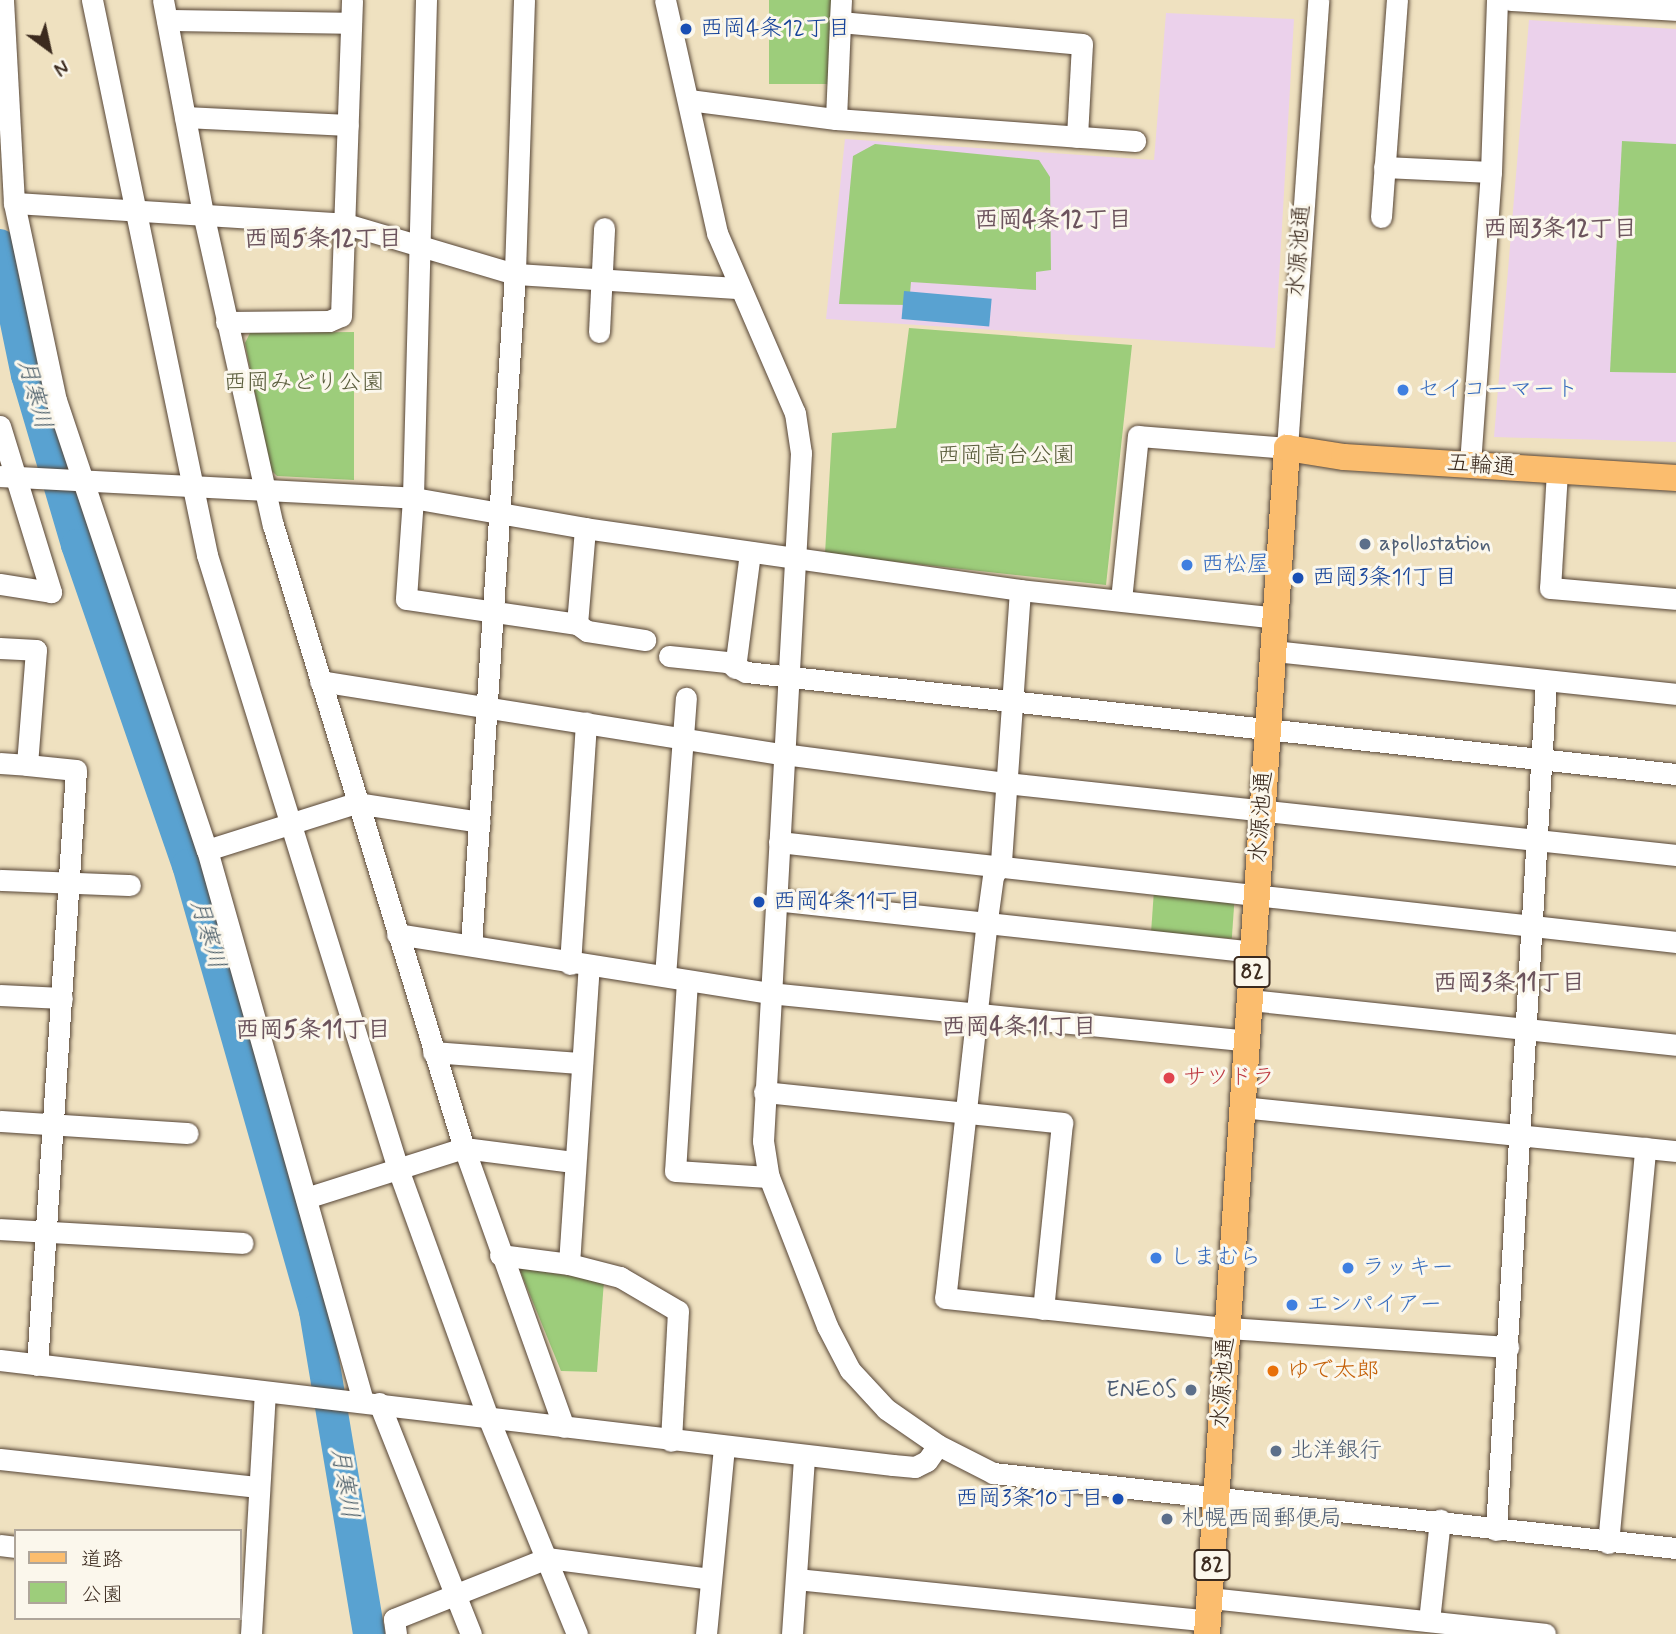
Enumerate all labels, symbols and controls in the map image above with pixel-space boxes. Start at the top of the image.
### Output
north arrow [14,14,84,84]
place label: 西岡4条12丁目 [700,15,851,43]
marker: 西岡4条12丁目 [678,21,694,37]
text: N [49,53,73,81]
street label: 水源池通 [1283,204,1317,298]
district label: 西岡4条12丁目 [974,207,1132,235]
district label: 西岡3条12丁目 [1483,216,1637,244]
district label: 西岡5条12丁目 [244,226,402,254]
water label: 月寒川 [11,355,57,433]
park label: 西岡みどり公園 [224,369,384,397]
place label: セイコーマート [1417,376,1578,404]
marker: セイコーマート [1395,382,1411,398]
park label: 西岡高台公園 [937,442,1075,470]
street label: 五輪通 [1446,450,1516,482]
place label: apollostation [1379,530,1491,558]
marker: apollostation [1357,536,1373,552]
place label: 西松屋 [1201,551,1270,579]
marker: 西松屋 [1179,557,1195,573]
place label: 西岡3条11丁目 [1312,564,1458,592]
marker: 西岡3条11丁目 [1290,570,1306,586]
street label: 水源池通 [1245,770,1279,864]
place label: 西岡4条11丁目 [773,888,922,916]
marker: 西岡4条11丁目 [751,894,767,910]
water label: 月寒川 [183,895,231,973]
road number: 82 [1233,954,1271,990]
district label: 西岡3条11丁目 [1433,970,1585,998]
district label: 西岡4条11丁目 [941,1014,1097,1042]
district label: 西岡5条11丁目 [235,1017,391,1045]
place label: サツドラ [1183,1064,1275,1092]
marker: サツドラ [1161,1070,1177,1086]
place label: しまむら [1170,1244,1262,1272]
marker: しまむら [1148,1250,1164,1266]
place label: ラッキー [1362,1254,1454,1282]
marker: ラッキー [1340,1260,1356,1276]
place label: エンパイアー [1306,1291,1443,1319]
marker: エンパイアー [1284,1297,1300,1313]
street label: 水源池通 [1207,1336,1241,1430]
place label: ゆで太郎 [1287,1357,1379,1385]
marker: ゆで太郎 [1265,1363,1281,1379]
place label: ENEOS [1106,1376,1177,1404]
marker: ENEOS [1183,1382,1199,1398]
place label: 北洋銀行 [1290,1437,1382,1465]
marker: 北洋銀行 [1268,1443,1284,1459]
water label: 月寒川 [324,1445,364,1521]
place label: 西岡3条10丁目 [955,1485,1104,1513]
marker: 西岡3条10丁目 [1110,1491,1126,1507]
place label: 札幌西岡郵便局 [1181,1505,1342,1533]
marker: 札幌西岡郵便局 [1159,1511,1175,1527]
legend [14,1529,242,1620]
text: 道路 [81,1546,123,1574]
road number: 82 [1193,1548,1231,1582]
text: 公園 [81,1581,123,1609]

